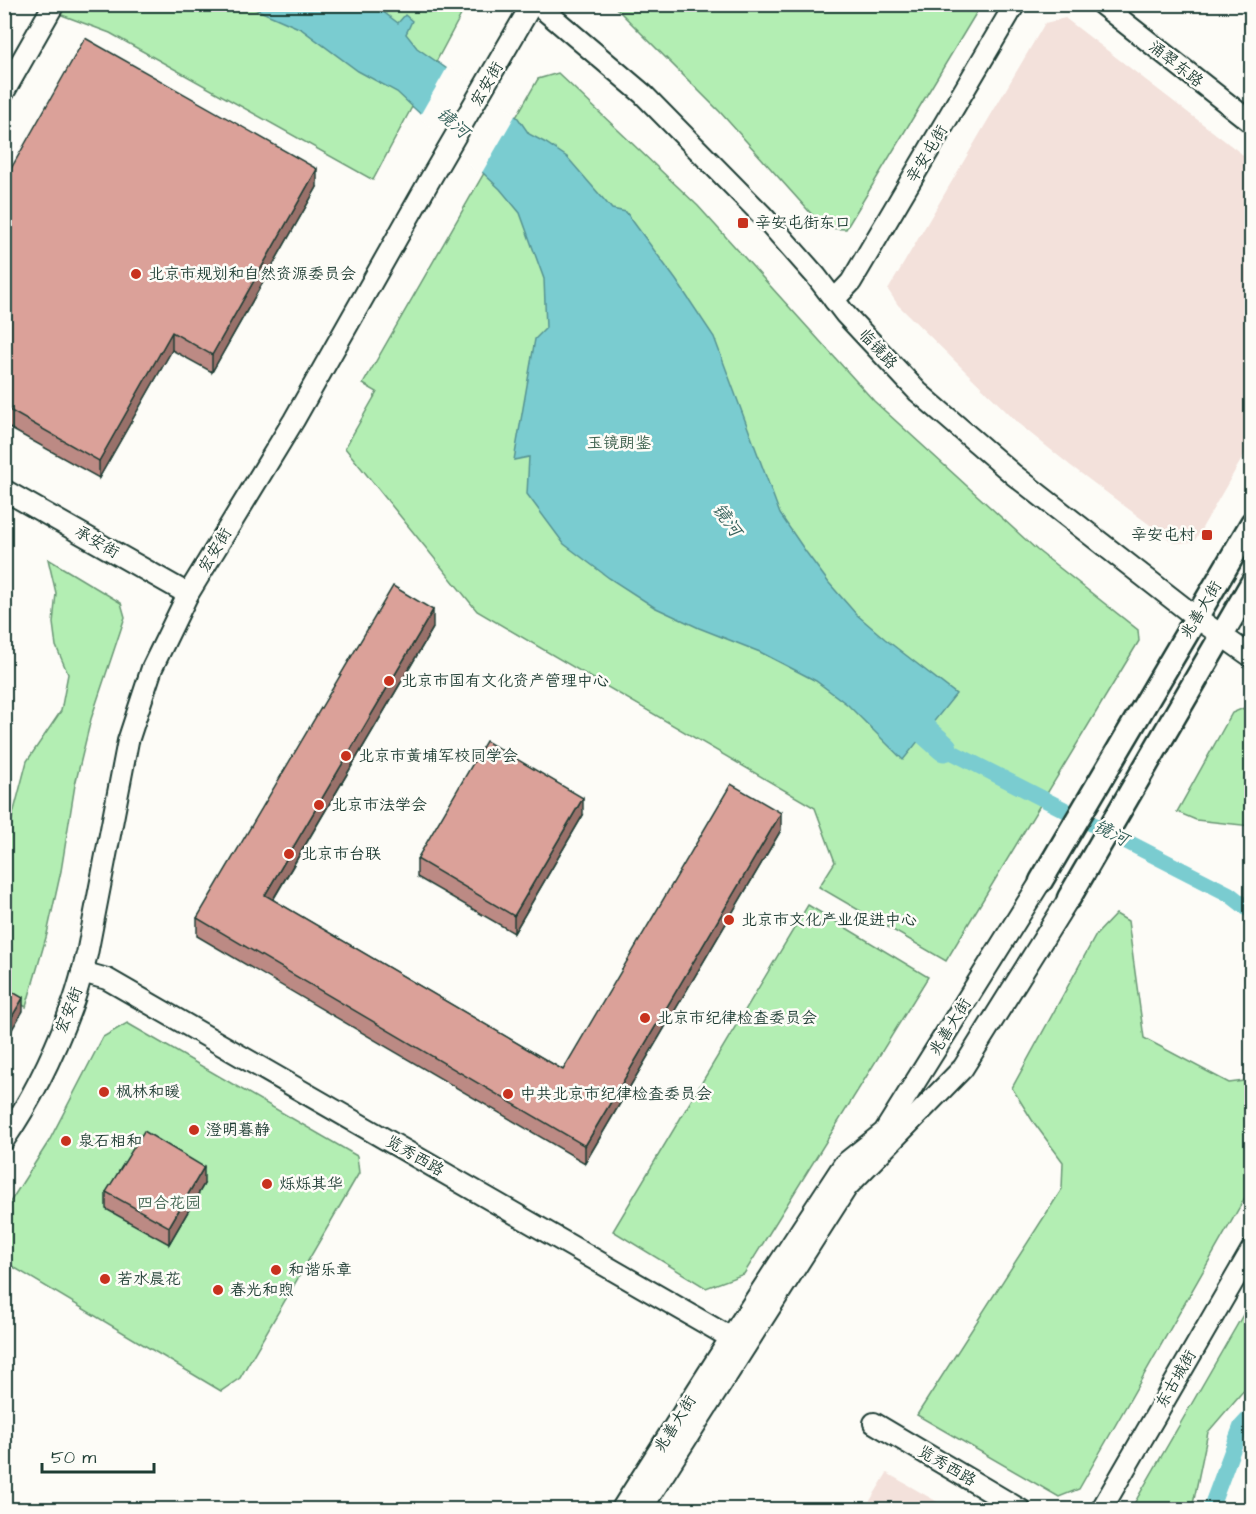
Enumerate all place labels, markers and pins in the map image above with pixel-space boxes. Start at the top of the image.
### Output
place label: 辛安屯街东口 [755,212,851,234]
marker: 辛安屯街东口 [736,216,750,230]
place label: 北京市规划和自然资源委员会 [148,263,356,285]
marker: 北京市规划和自然资源委员会 [129,267,143,281]
place label: 辛安屯村 [1131,524,1195,546]
marker: 辛安屯村 [1200,528,1214,542]
place label: 北京市国有文化资产管理中心 [401,670,609,692]
marker: 北京市国有文化资产管理中心 [382,674,396,688]
place label: 北京市黄埔军校同学会 [358,745,518,767]
marker: 北京市黄埔军校同学会 [339,749,353,763]
place label: 北京市法学会 [331,794,427,816]
marker: 北京市法学会 [312,798,326,812]
place label: 北京市台联 [301,843,381,865]
marker: 北京市台联 [282,847,296,861]
place label: 北京市文化产业促进中心 [741,909,917,931]
marker: 北京市文化产业促进中心 [722,913,736,927]
place label: 北京市纪律检查委员会 [657,1007,817,1029]
marker: 北京市纪律检查委员会 [638,1011,652,1025]
place label: 枫林和暖 [116,1081,180,1103]
place label: 中共北京市纪律检查委员会 [520,1083,712,1105]
marker: 枫林和暖 [97,1085,111,1099]
marker: 中共北京市纪律检查委员会 [501,1087,515,1101]
place label: 澄明暮静 [206,1119,270,1141]
marker: 澄明暮静 [187,1123,201,1137]
place label: 泉石相和 [78,1130,142,1152]
marker: 泉石相和 [59,1134,73,1148]
place label: 烁烁其华 [279,1173,343,1195]
marker: 烁烁其华 [260,1177,274,1191]
place label: 和谐乐章 [288,1259,352,1281]
marker: 和谐乐章 [269,1263,283,1277]
place label: 若水晨花 [117,1268,181,1290]
marker: 若水晨花 [98,1272,112,1286]
place label: 春光和煦 [230,1279,294,1301]
marker: 春光和煦 [211,1283,225,1297]

